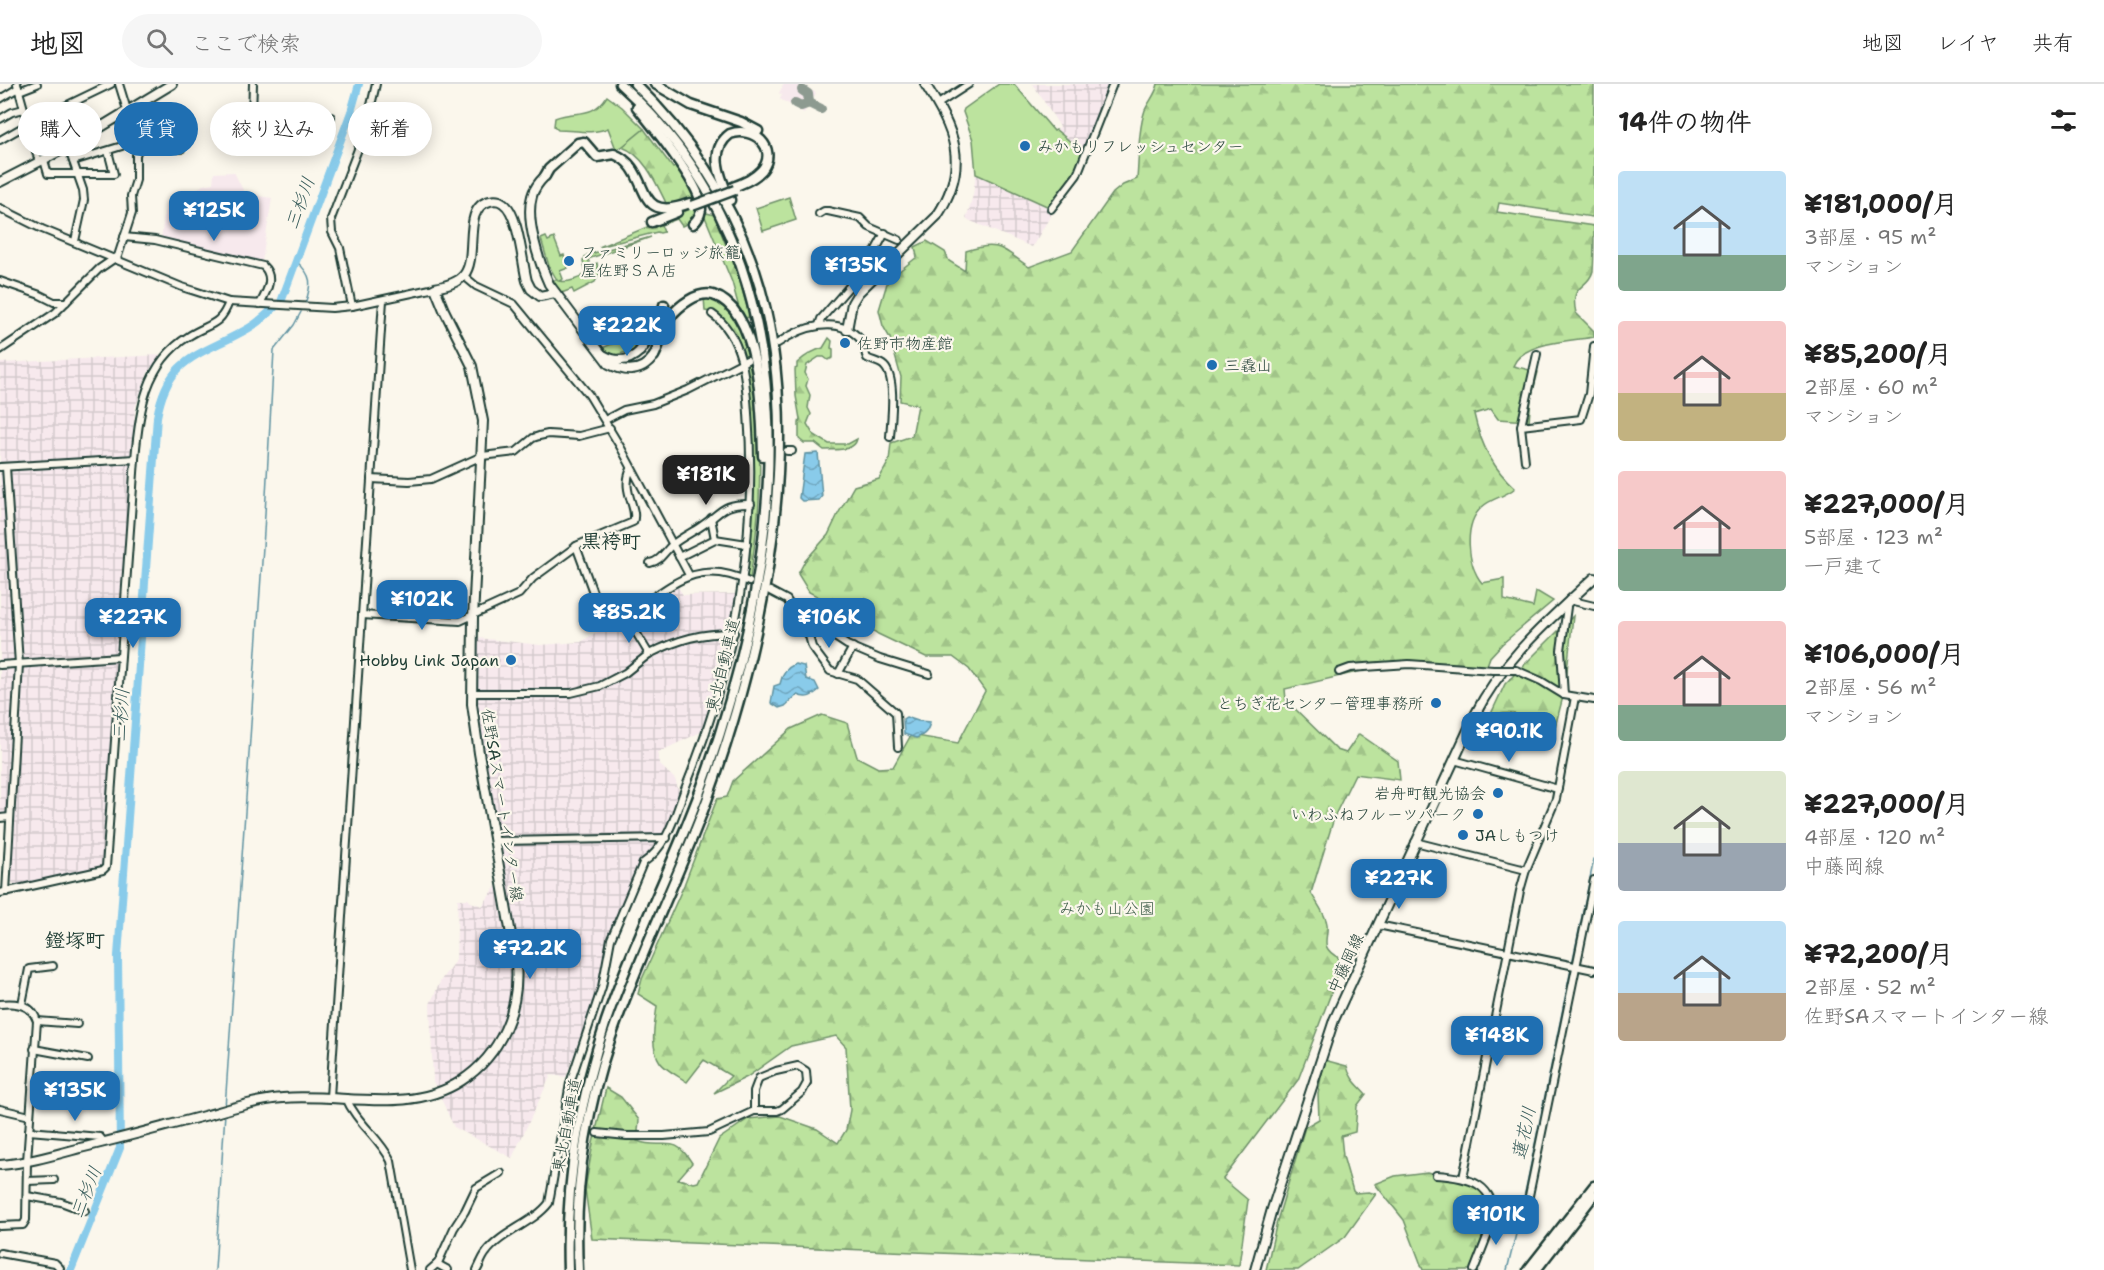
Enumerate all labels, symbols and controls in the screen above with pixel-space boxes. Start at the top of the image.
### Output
search box [122,14,542,68]
text: 地図 [30,24,86,62]
icon: search [143,25,176,58]
text: ここで検索 [191,29,301,58]
text: 地図 [1862,29,1904,57]
text: レイヤ [1937,29,1999,57]
text: 共有 [2032,29,2074,57]
chip: 購入 [18,102,102,156]
chip: 賃貸 [114,102,198,156]
chip: 絞り込み [210,102,336,156]
chip: 新着 [348,102,432,156]
text: 14件の物件 [1618,104,1752,139]
icon: filters [2047,104,2080,137]
place label: みかもリフレッシュセンター [1037,136,1243,157]
marker: みかもリフレッシュセンター [1018,139,1032,153]
water label: 三杉川 [279,174,321,232]
text: ¥181,000/月 [1804,186,1958,221]
pin: ¥125K [172,191,256,242]
icon: home [1666,195,1738,267]
text: ¥125K [183,197,245,223]
text: 3部屋 · 95 m² [1804,224,1936,250]
place label: ファミリーロッジ旅籠 屋佐野ＳＡ店 [581,242,740,281]
pin: ¥135K [814,246,898,297]
text: ¥135K [825,252,887,278]
text: マンション [1804,253,1903,279]
marker: ファミリーロッジ旅籠 屋佐野ＳＡ店 [562,254,576,268]
pin: ¥222K [585,306,669,357]
text: ¥222K [592,312,662,338]
place label: 佐野市物産館 [857,333,953,354]
marker: 佐野市物産館 [838,336,852,350]
text: ¥85,200/月 [1804,336,1952,371]
icon: home [1666,345,1738,417]
place label: 三毳山 [1224,355,1272,376]
marker: 三毳山 [1205,358,1219,372]
text: 2部屋 · 60 m² [1804,374,1938,400]
text: マンション [1804,403,1903,429]
pin: ¥181K [664,455,748,506]
text: ¥181K [677,461,735,487]
text: ¥227,000/月 [1804,486,1970,521]
icon: home [1666,495,1738,567]
text: 5部屋 · 123 m² [1804,524,1943,550]
district label: 黒袴町 [581,528,641,554]
text: 一戸建て [1804,553,1884,579]
pin: ¥102K [380,580,464,631]
text: ¥102K [391,586,454,612]
pin: ¥85.2K [580,593,678,644]
pin: ¥227K [91,598,175,649]
pin: ¥106K [787,598,871,649]
text: ¥85.2K [593,599,665,625]
text: ¥227K [99,604,167,630]
text: ¥106K [797,604,861,630]
street label: 東北自動車道 [701,616,744,714]
text: ¥106,000/月 [1804,636,1965,671]
icon: home [1666,645,1738,717]
place label: Hobby Link Japan [359,650,499,671]
marker: Hobby Link Japan [504,653,518,667]
text: 2部屋 · 56 m² [1804,674,1936,700]
water label: 三杉川 [107,687,135,743]
place label: とちぎ花センター管理事務所 [1217,693,1424,714]
marker: とちぎ花センター管理事務所 [1429,696,1443,710]
text: マンション [1804,703,1903,729]
street label: 佐野SAスマートインター線 [477,707,528,903]
pin: ¥90.1K [1460,712,1558,763]
text: ¥90.1K [1475,718,1543,744]
place label: 岩舟町観光協会 [1374,783,1486,804]
marker: 岩舟町観光協会 [1491,786,1505,800]
text: ¥227,000/月 [1804,786,1970,821]
icon: home [1666,795,1738,867]
place label: いわふねフルーツパーク [1291,804,1466,825]
marker: いわふねフルーツパーク [1471,807,1485,821]
text: 4部屋 · 120 m² [1804,824,1945,850]
place label: JAしもつけ [1475,825,1560,846]
marker: JAしもつけ [1456,828,1470,842]
text: 中藤岡線 [1804,853,1884,879]
pin: ¥227K [1357,859,1441,910]
text: ¥227K [1365,865,1433,891]
park label: みかも山公園 [1059,898,1155,919]
district label: 鐙塚町 [45,927,105,953]
pin: ¥72.2K [481,929,579,980]
street label: 中藤岡線 [1322,930,1368,997]
text: ¥72.2K [493,935,567,961]
text: ¥72,200/月 [1804,936,1954,971]
icon: home [1666,945,1738,1017]
text: 2部屋 · 52 m² [1804,974,1936,1000]
text: 佐野SAスマートインター線 [1804,1003,2048,1029]
pin: ¥148K [1455,1016,1539,1067]
text: ¥148K [1465,1022,1529,1048]
pin: ¥135K [33,1071,117,1122]
street label: 東北自動車道 [547,1076,586,1174]
text: ¥135K [44,1077,106,1103]
water label: 蓮花川 [1507,1104,1541,1162]
water label: 三杉川 [65,1162,107,1222]
pin: ¥101K [1454,1195,1538,1246]
text: ¥101K [1467,1201,1525,1227]

